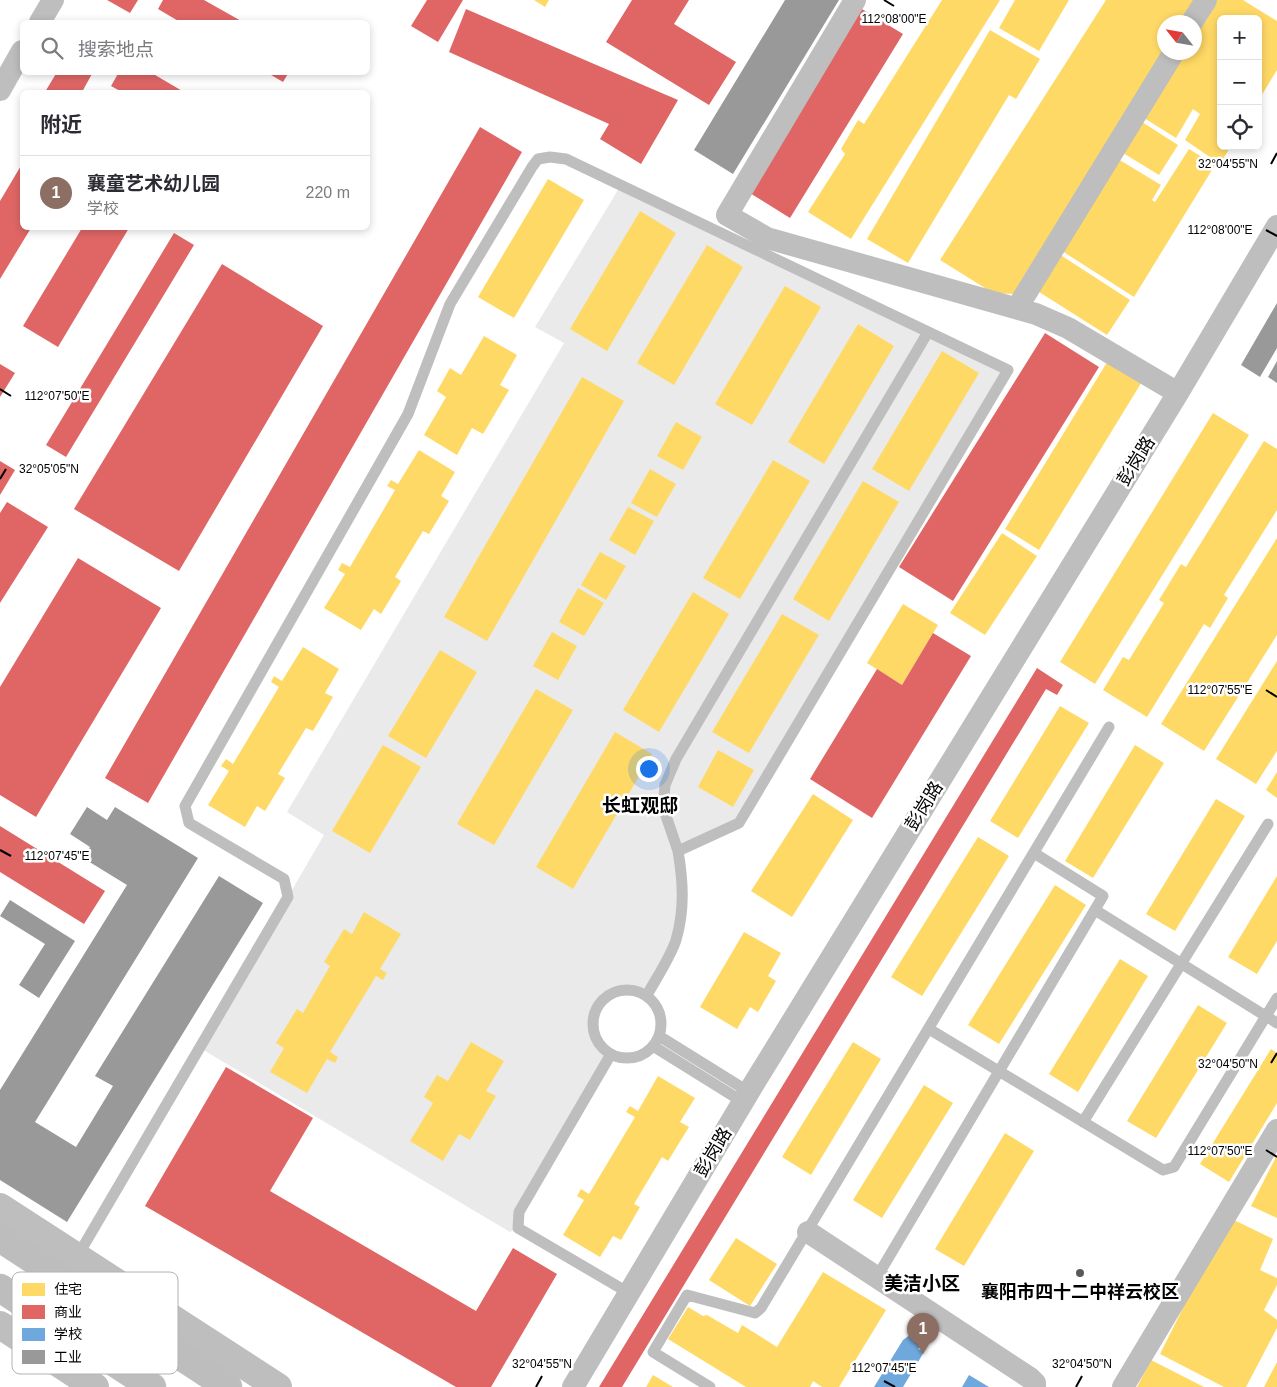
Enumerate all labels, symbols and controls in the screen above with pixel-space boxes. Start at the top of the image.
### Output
text: 112°08'00"E [861,12,927,26]
north arrow [1157,15,1202,60]
map controls [1217,15,1262,150]
button: + [1217,15,1262,60]
search box [20,20,370,75]
icon: search [38,34,66,62]
text: 搜索地点 [78,39,154,60]
button: − [1217,60,1262,105]
button: locate [1217,105,1262,150]
text: 附近 [40,113,82,136]
text: 32°04'55"N [1198,157,1258,171]
text: 襄童艺术幼儿园 [87,173,220,194]
text: 1 [52,184,60,201]
text: 220 m [306,184,350,201]
text: 学校 [87,200,119,217]
text: 112°08'00"E [1187,223,1253,237]
text: 112°07'50"E [24,389,90,403]
street label: 彭岗路 [1113,433,1159,489]
text: 32°05'05"N [19,462,79,476]
text: 112°07'55"E [1187,683,1253,697]
your location [636,756,662,782]
street label: 彭岗路 [901,778,947,834]
district label: 长虹观邸 [602,795,678,816]
text: 112°07'45"E [24,849,90,863]
text: 32°04'50"N [1198,1057,1258,1071]
street label: 彭岗路 [691,1124,735,1180]
text: 112°07'50"E [1187,1144,1253,1158]
marker: 襄阳市四十二中祥云校区 [1074,1267,1086,1279]
legend [12,1272,178,1374]
district label: 美洁小区 [884,1273,960,1294]
text: 住宅 [54,1281,82,1297]
place label: 襄阳市四十二中祥云校区 [981,1282,1179,1302]
text: 商业 [54,1304,82,1320]
pin: 1 [907,1313,939,1354]
text: 学校 [54,1326,82,1342]
text: 工业 [54,1349,82,1365]
text: 32°04'55"N [512,1357,572,1371]
text: 32°04'50"N [1052,1357,1112,1371]
text: 112°07'45"E [851,1361,917,1375]

